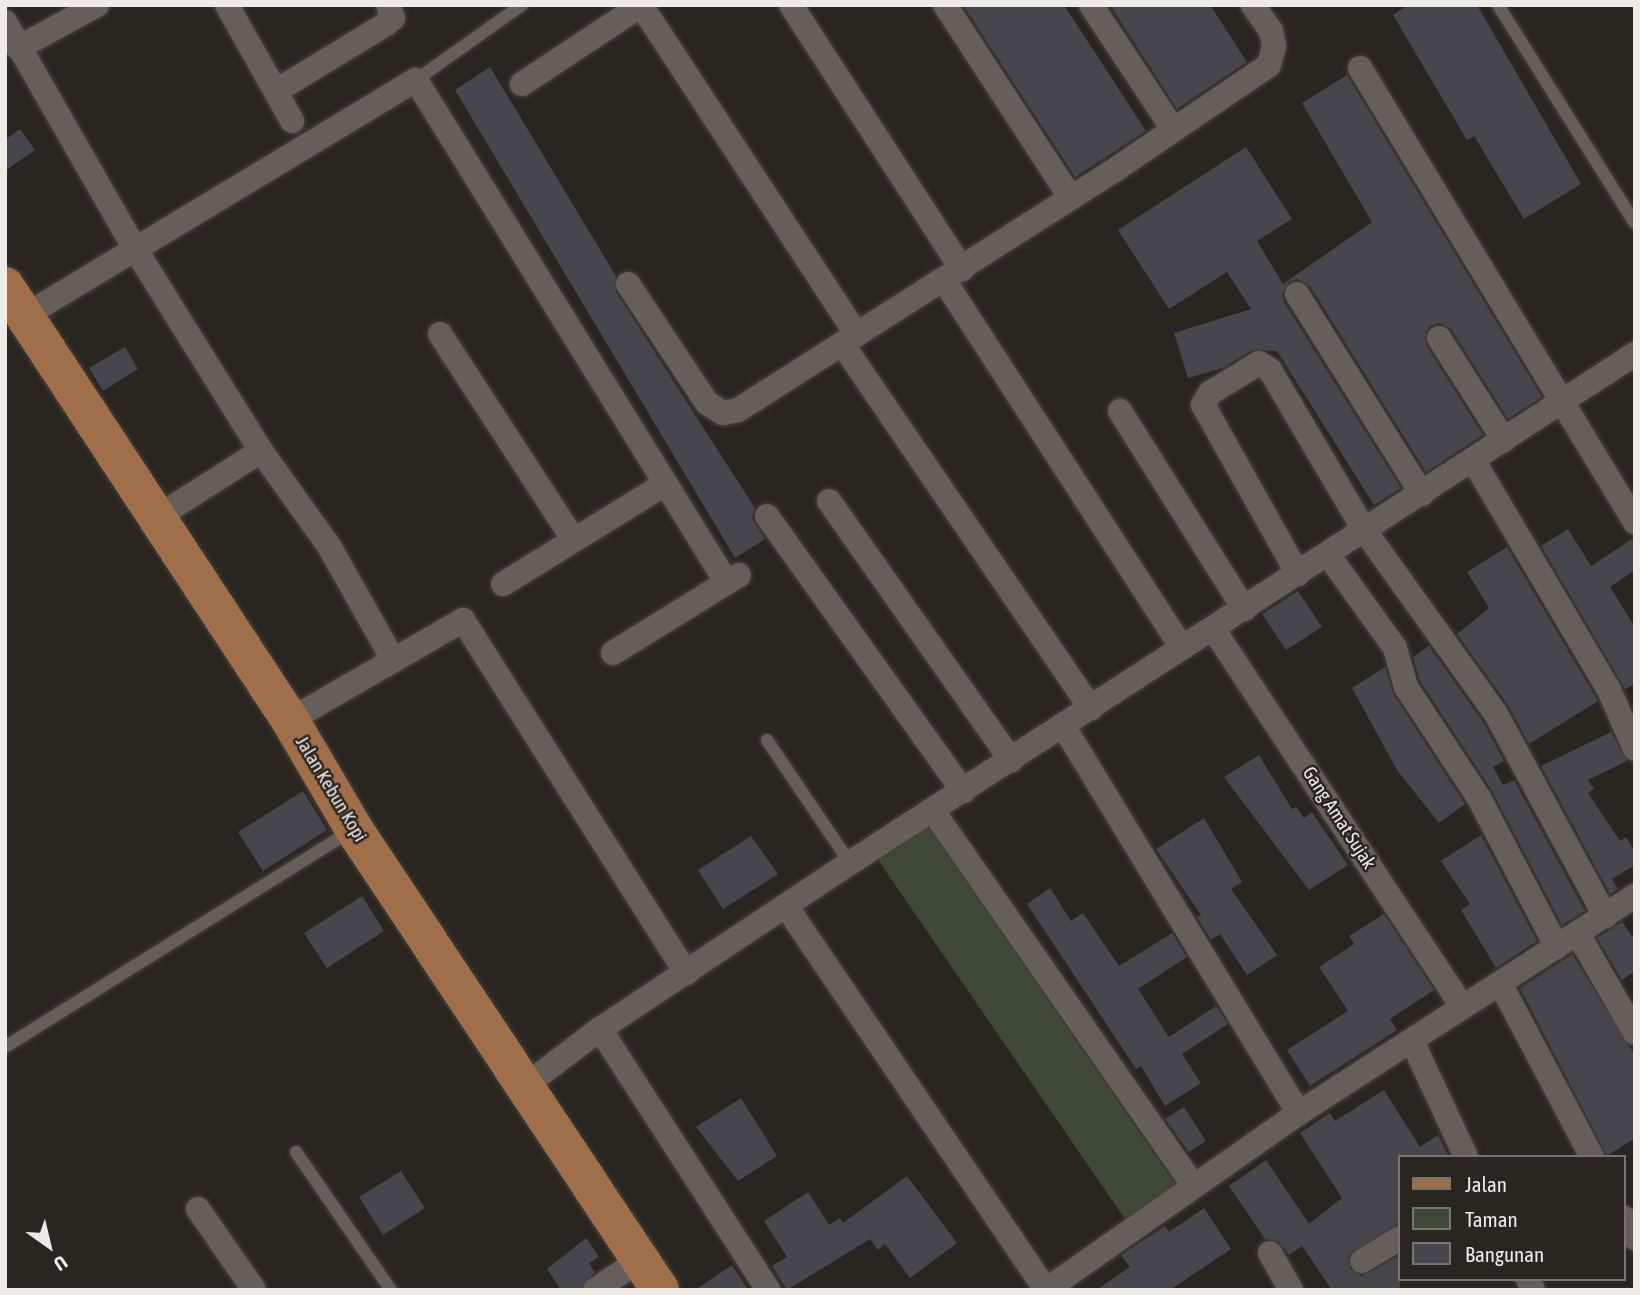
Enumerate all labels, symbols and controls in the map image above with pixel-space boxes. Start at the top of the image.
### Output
street label: Jalan Kebun Kopi [290,732,372,846]
street label: Gang Amat Sujak [1297,763,1381,873]
legend [1398,1155,1626,1281]
text: Jalan [1465,1172,1507,1196]
text: Taman [1465,1207,1518,1231]
north arrow [14,1211,84,1281]
text: Bangunan [1465,1242,1544,1266]
text: U [50,1251,72,1276]

